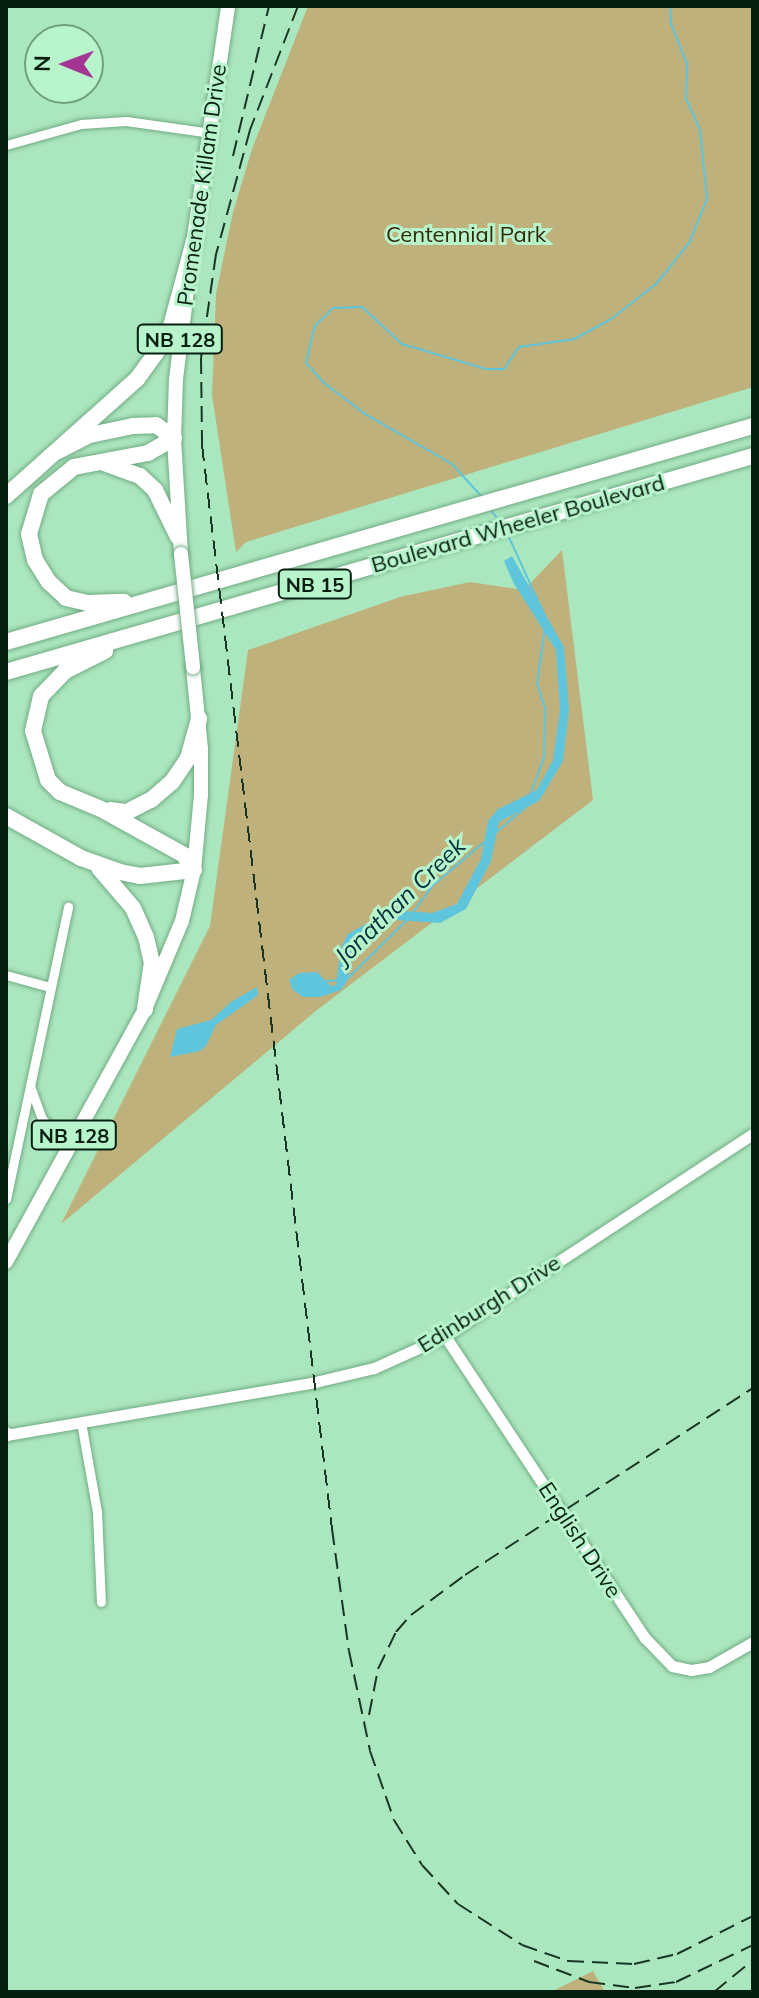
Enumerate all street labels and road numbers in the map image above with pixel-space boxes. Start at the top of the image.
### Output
street label: Promenade Killam Drive [172,62,232,308]
road number: NB 128 [136,323,224,355]
street label: Boulevard Wheeler Boulevard [368,469,668,579]
road number: NB 15 [277,568,353,600]
road number: NB 128 [30,1119,118,1151]
street label: Edinburgh Drive [413,1250,565,1358]
street label: English Drive [533,1477,627,1603]

